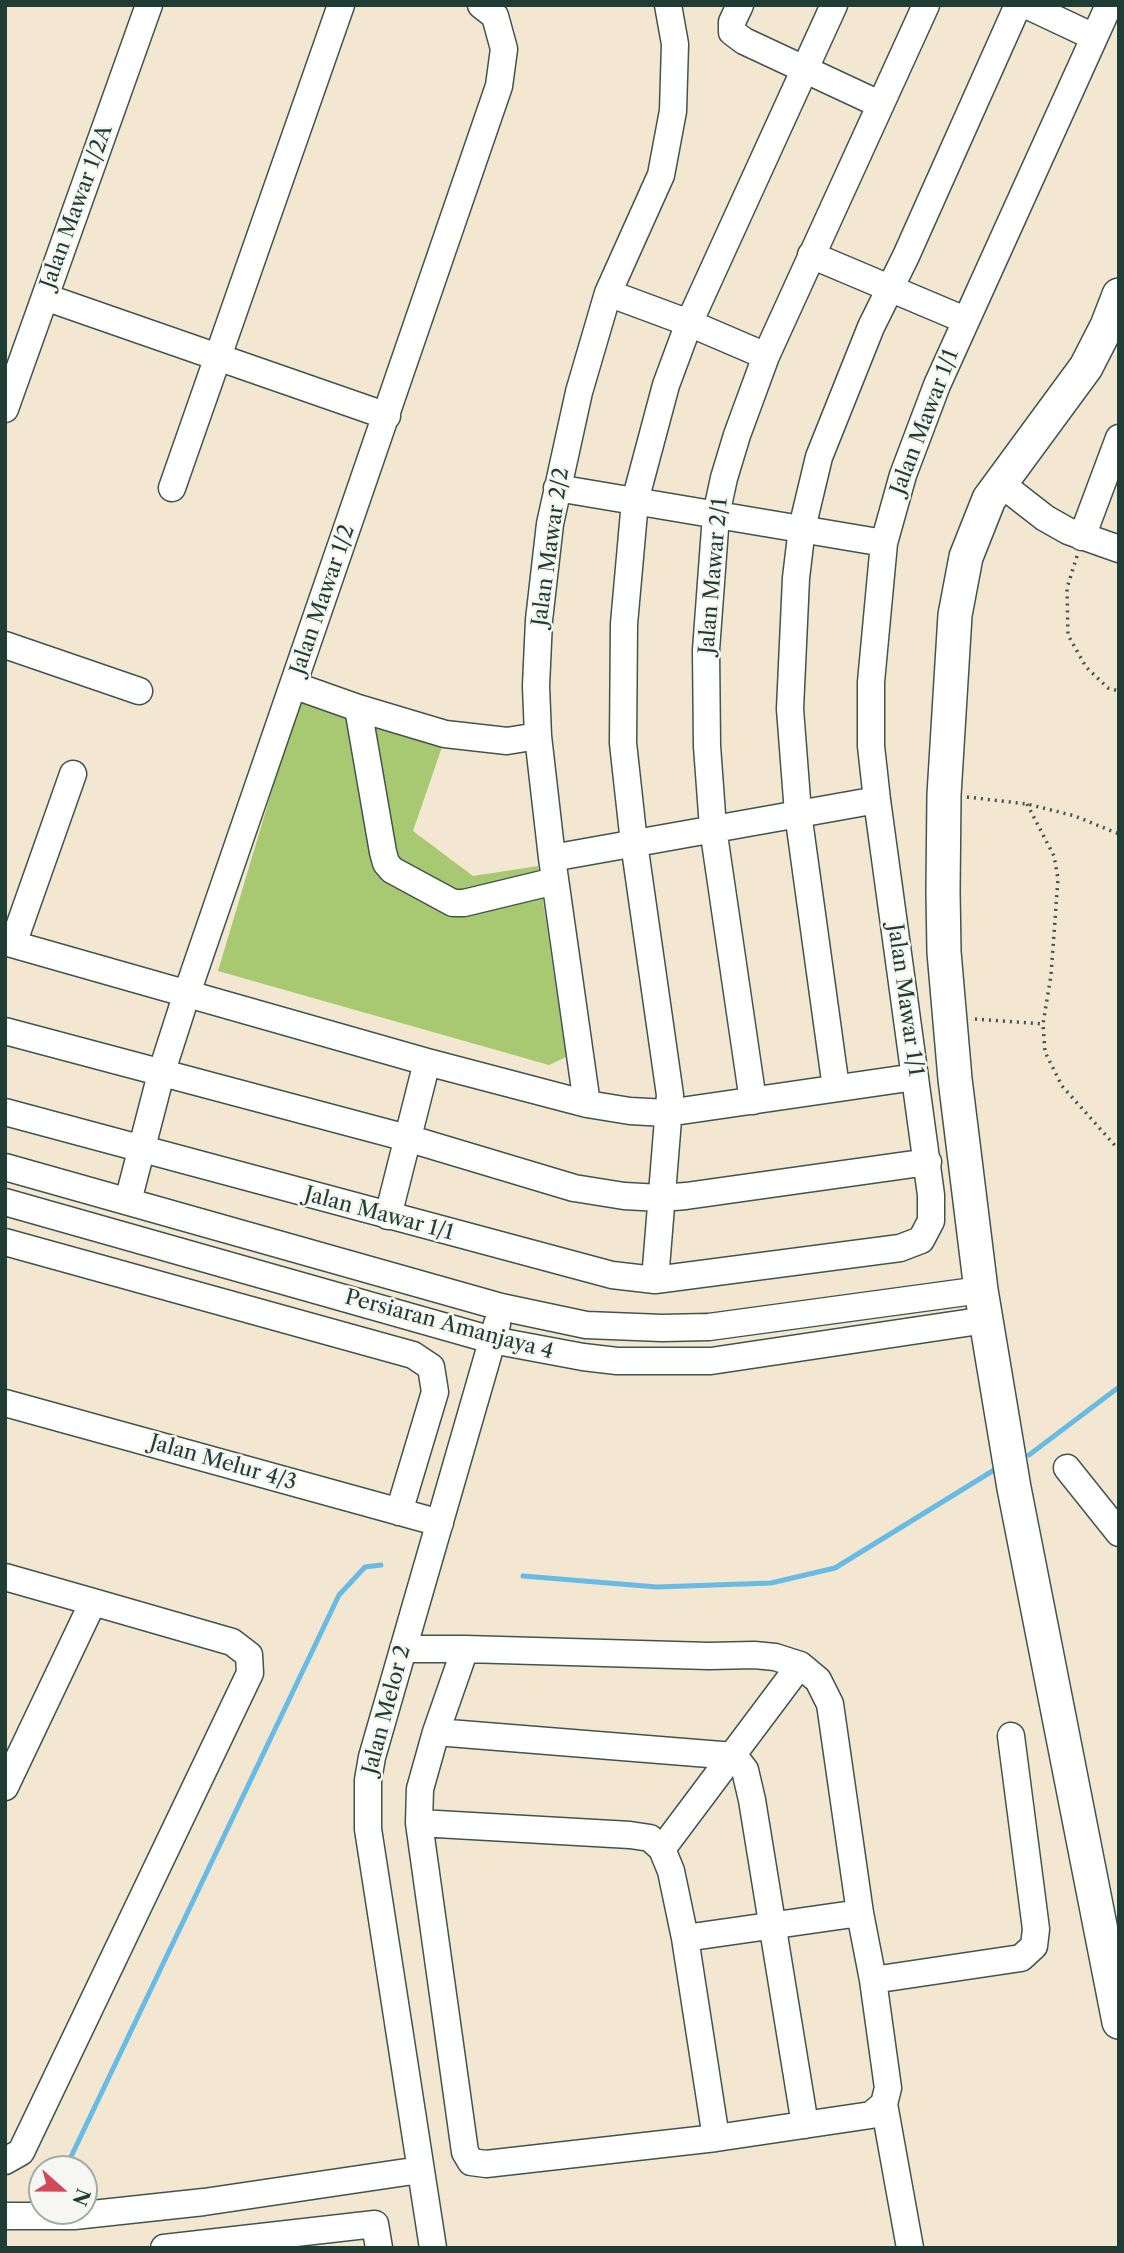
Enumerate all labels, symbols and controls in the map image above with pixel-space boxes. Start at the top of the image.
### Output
street label: Jalan Mawar 1/2A [36,122,118,292]
street label: Jalan Mawar 1/1 [886,346,964,498]
street label: Jalan Mawar 2/2 [527,466,575,628]
street label: Jalan Mawar 2/1 [695,497,733,655]
street label: Jalan Mawar 1/2 [286,522,360,678]
street label: Jalan Mawar 1/1 [882,922,928,1078]
street label: Jalan Mawar 1/1 [302,1182,456,1246]
street label: Persiaran Amanjaya 4 [342,1285,556,1365]
street label: Jalan Melur 4/3 [147,1430,299,1496]
street label: Jalan Melor 2 [358,1643,416,1777]
north arrow [28,2155,98,2225]
text: N [68,2185,95,2209]

